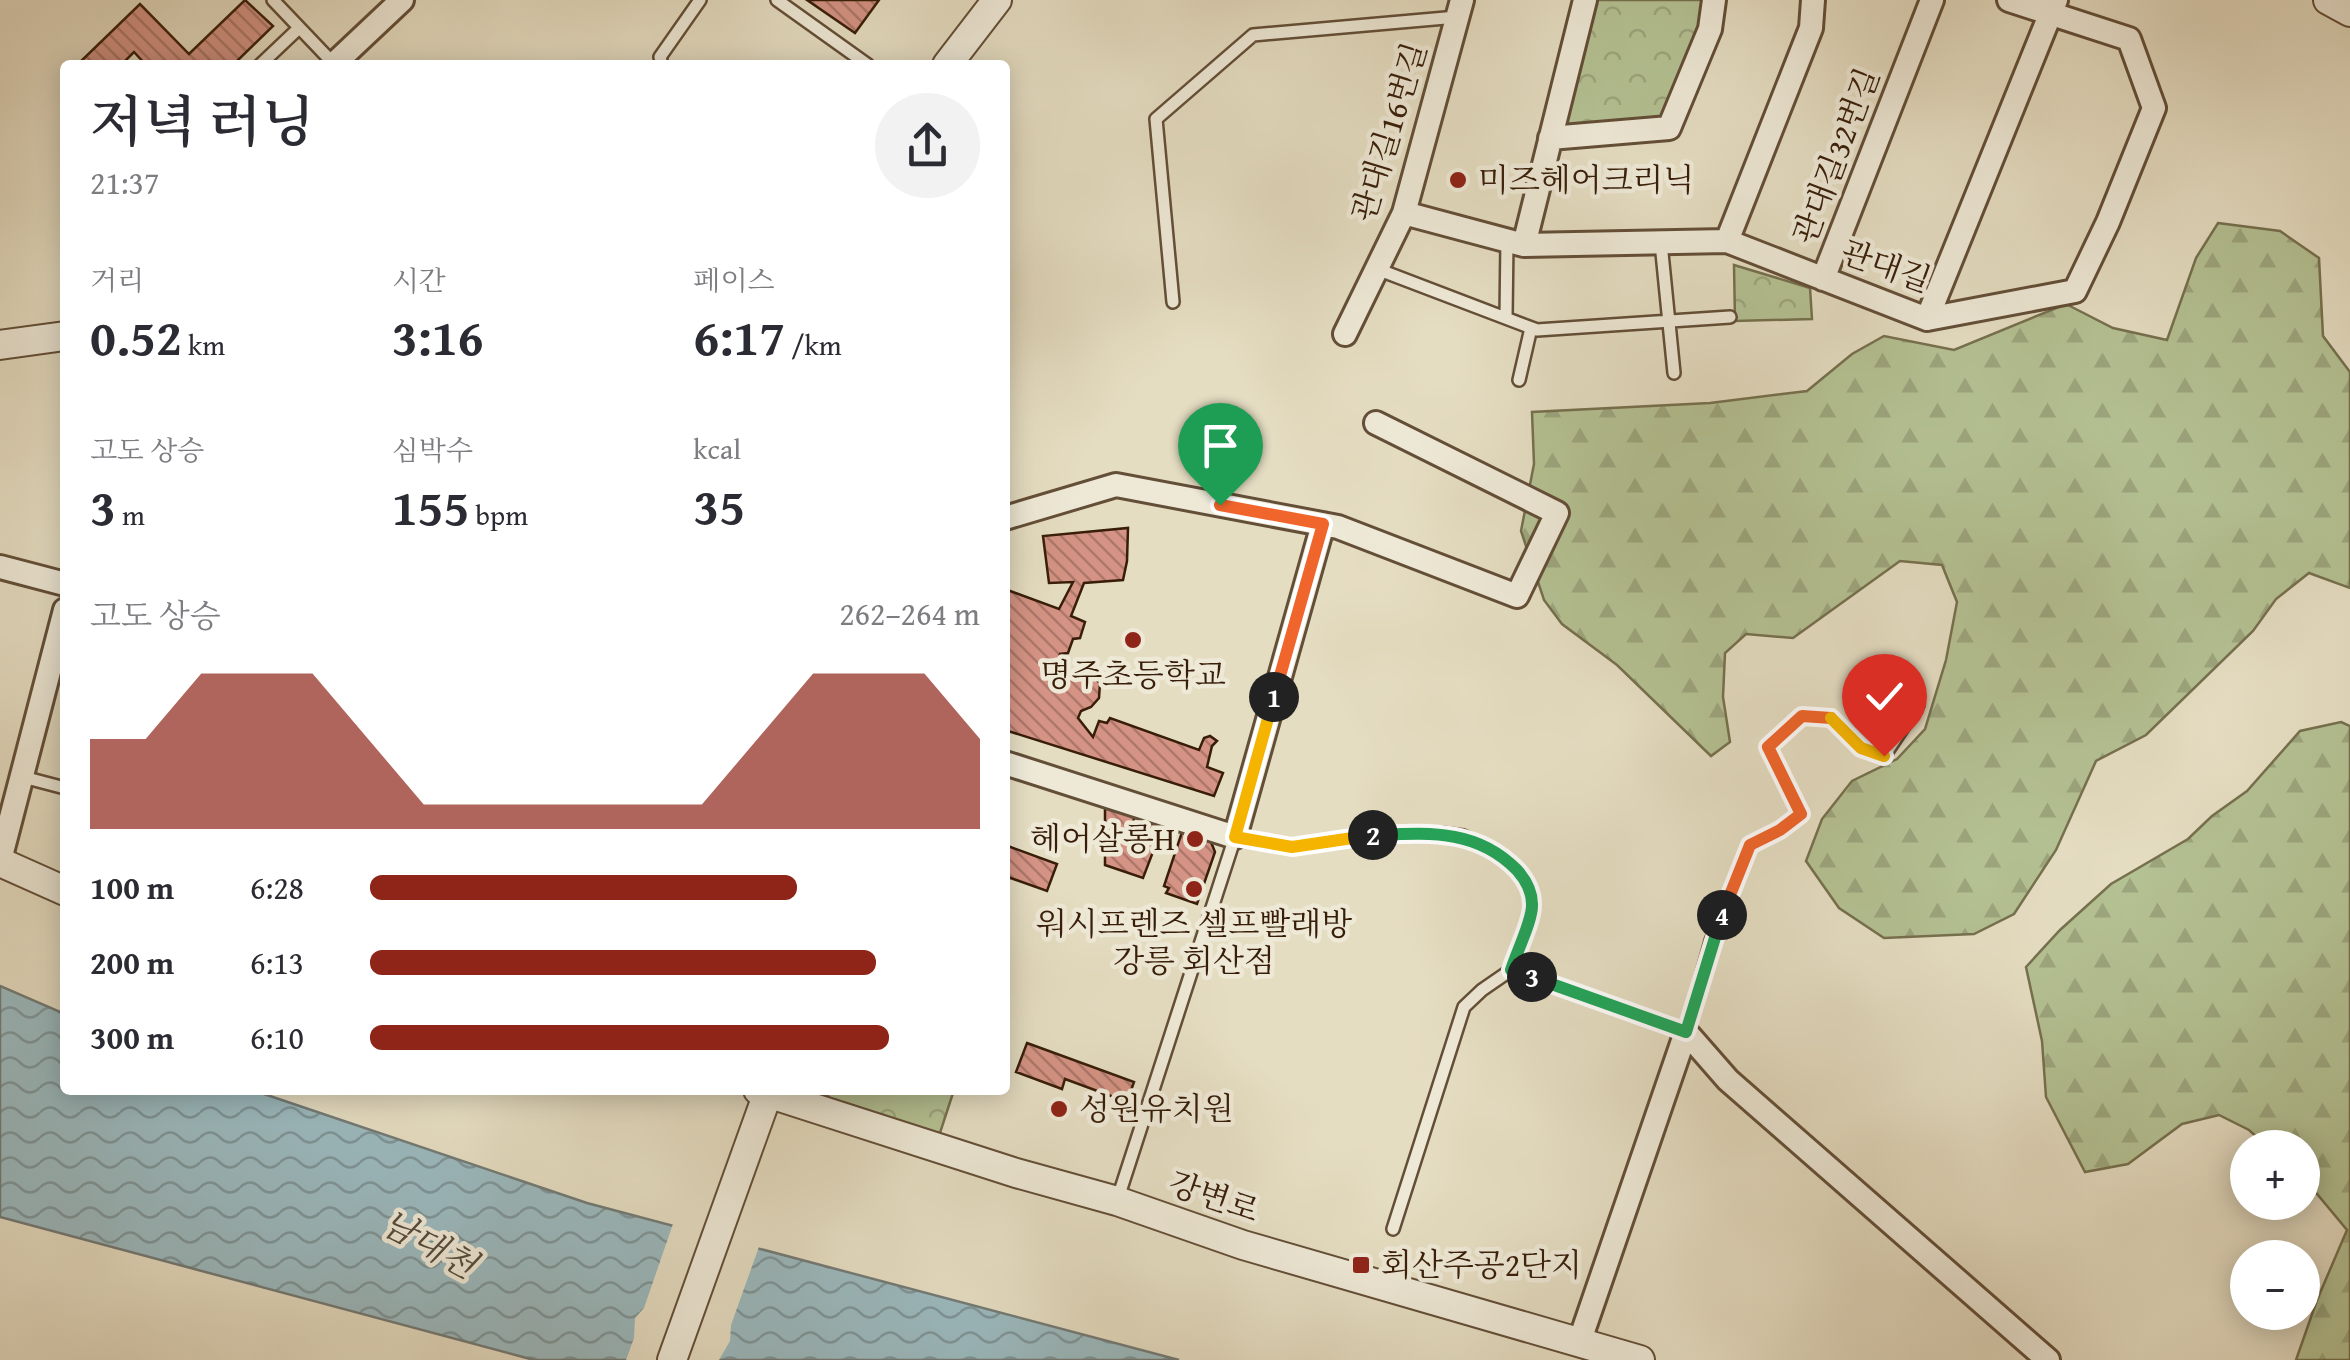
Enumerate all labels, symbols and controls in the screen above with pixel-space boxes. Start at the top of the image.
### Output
street label: 관대길16번길 [1339,36,1438,227]
street label: 관대길32번길 [1780,61,1891,251]
text: 저녁 러닝 [90,81,315,161]
button: share [875,93,980,198]
place label: 미즈헤어크리닉 [1478,156,1694,203]
text: 21:37 [90,159,159,206]
marker: 미즈헤어크리닉 [1447,169,1469,191]
street label: 관대길 [1835,228,1938,303]
text: 거리 [90,259,144,300]
text: 시간 [392,259,446,300]
text: 페이스 [693,259,774,300]
text: 0.52 [90,300,182,373]
text: 3:16 [392,300,484,373]
text: 6:17 [693,300,785,373]
text: km [182,324,225,365]
text: /km [785,324,842,365]
pin [1178,403,1263,506]
icon: arrive [1193,418,1248,473]
text: kcal [693,428,741,469]
text: 고도 상승 [90,429,204,470]
text: 심박수 [392,429,473,470]
text: 35 [693,469,745,542]
text: 3 [90,470,116,543]
text: 155 [392,470,469,543]
text: m [116,494,145,535]
text: bpm [469,494,528,535]
text: 262–264 m [839,590,980,637]
text: 고도 상승 [90,592,221,639]
marker: 명주초등학교 [1122,629,1144,651]
place label: 명주초등학교 [1040,651,1226,698]
pin [1842,654,1927,757]
icon: check [1857,669,1912,724]
pin: 1 [1249,672,1299,722]
text: 1 [1267,676,1281,717]
pin: 2 [1348,810,1398,860]
text: 2 [1366,814,1380,855]
place label: 헤어살롱H [1030,815,1175,862]
marker: 헤어살롱H [1184,828,1206,850]
text: 100 m [90,864,174,911]
text: 6:28 [250,864,304,911]
marker: 워시프렌즈 셀프빨래방 강릉 회산점 [1183,878,1205,900]
pin: 4 [1697,890,1747,940]
text: 4 [1715,894,1729,935]
place label: 워시프렌즈 셀프빨래방 강릉 회산점 [1036,900,1352,984]
text: 200 m [90,939,174,986]
text: 6:13 [250,939,304,986]
pin: 3 [1507,952,1557,1002]
text: 3 [1525,956,1539,997]
text: 300 m [90,1014,174,1061]
text: 6:10 [250,1014,304,1061]
place label: 성원유치원 [1079,1085,1234,1132]
marker: 성원유치원 [1048,1098,1070,1120]
map controls [2230,1130,2320,1330]
button: + [2230,1130,2320,1220]
street label: 강변로 [1163,1159,1266,1234]
water label: 남대천 [373,1197,488,1292]
button: − [2230,1240,2320,1330]
place label: 회산주공2단지 [1381,1241,1582,1288]
marker: 회산주공2단지 [1350,1254,1372,1276]

